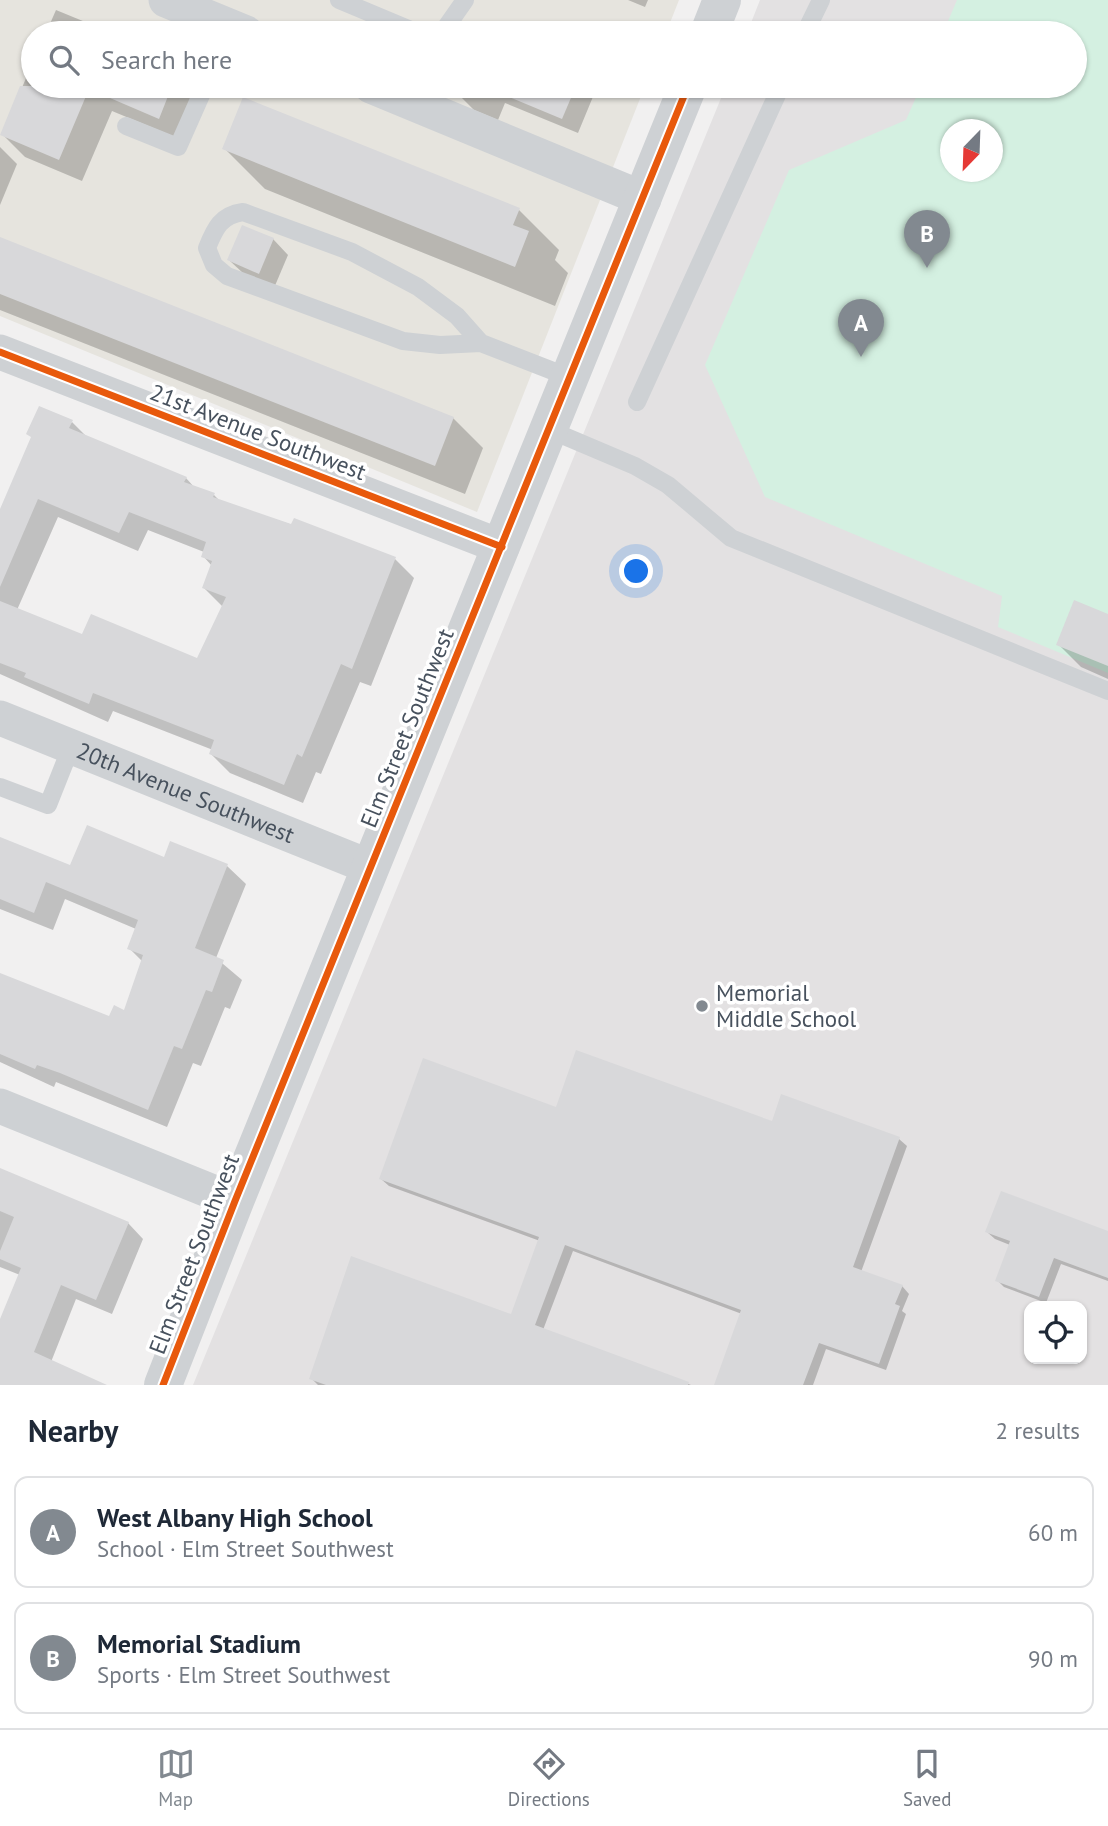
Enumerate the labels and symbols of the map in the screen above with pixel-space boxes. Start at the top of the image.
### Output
north arrow [940,119,1003,182]
pin: B [904,210,950,268]
pin: A [838,299,884,357]
street label: 21st Avenue Southwest [146,377,370,486]
your location [619,554,653,588]
street label: Elm Street Southwest [353,624,460,831]
street label: 20th Avenue Southwest [73,735,299,849]
place label: Memorial Middle School [716,978,856,1033]
marker: Memorial Middle School [694,998,710,1014]
street label: Elm Street Southwest [142,1150,245,1358]

